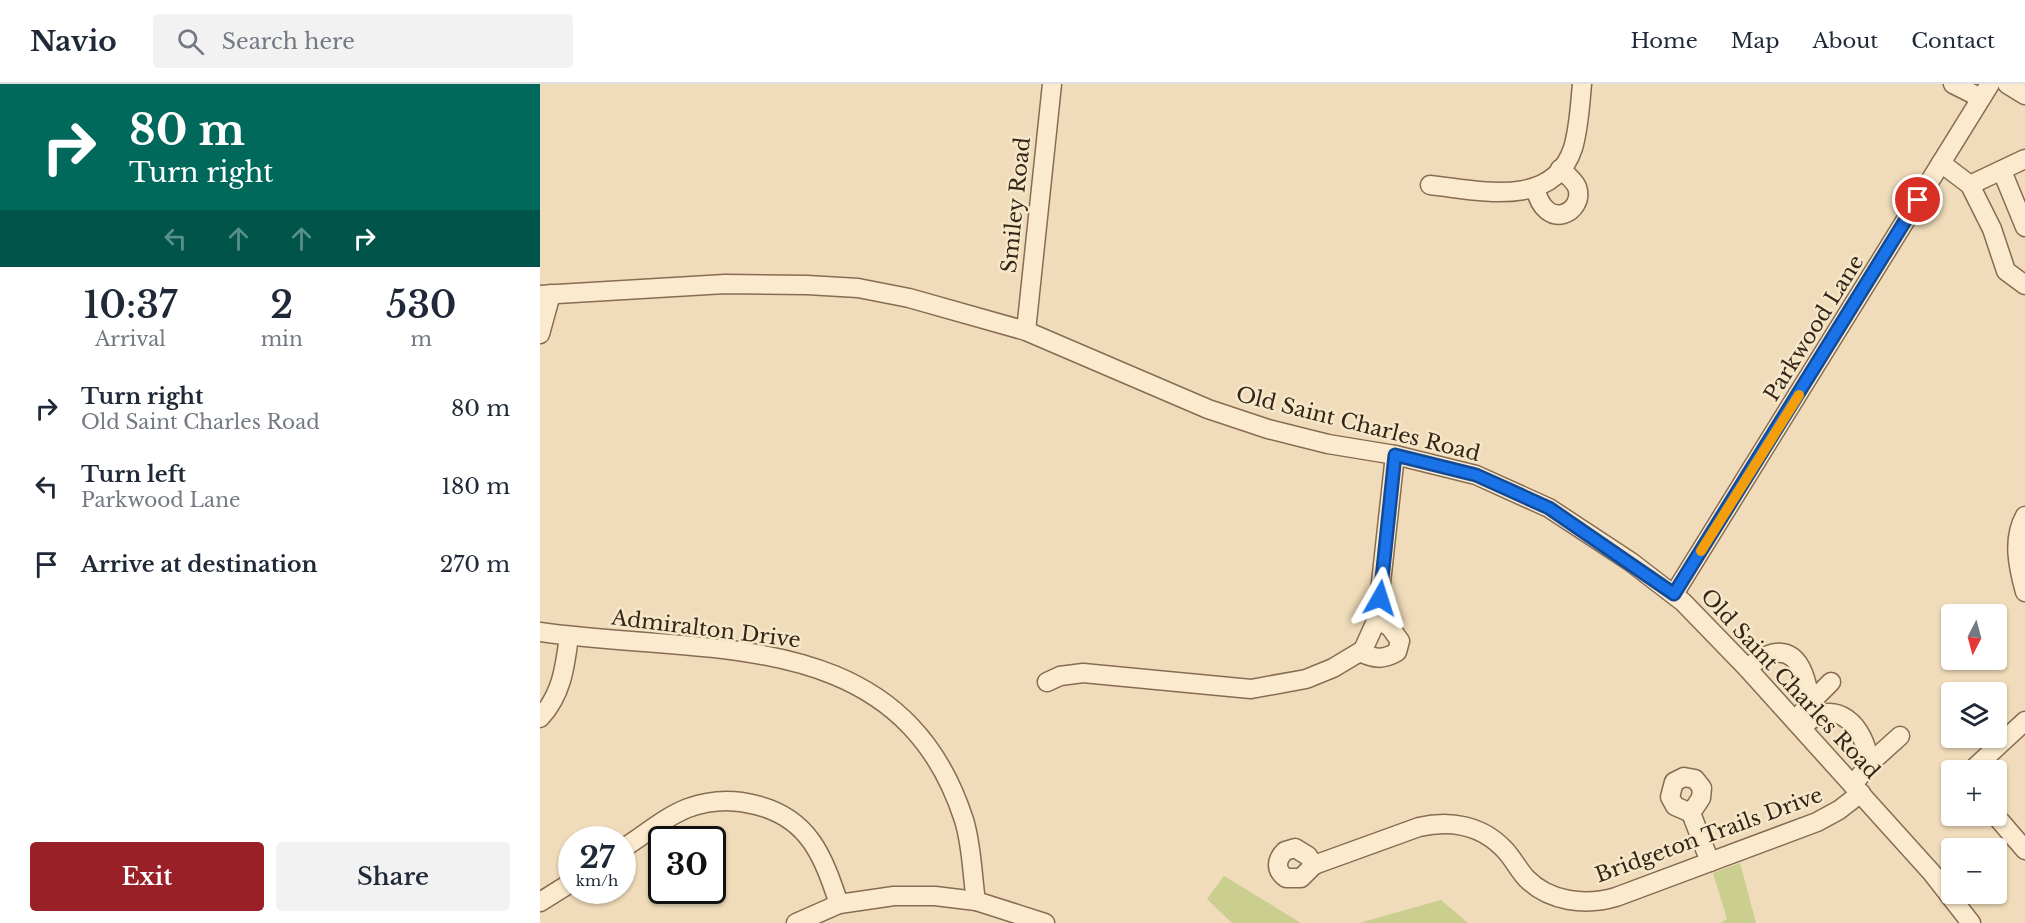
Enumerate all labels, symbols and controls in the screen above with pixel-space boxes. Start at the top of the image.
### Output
search box [153,14,573,68]
text: Navio [30,24,117,59]
icon: search [174,25,207,58]
text: Search here [222,28,355,55]
text: Home [1631,28,1698,54]
text: Map [1731,28,1779,54]
text: About [1812,28,1878,54]
text: Contact [1911,28,1995,54]
text: 80 m [129,104,245,156]
icon: right [30,108,108,186]
street label: Smiley Road [996,136,1036,274]
text: Turn right [129,156,273,189]
pin [1892,174,1943,225]
icon: arrive [1901,183,1934,216]
icon: left [159,222,192,255]
icon: ahead [222,222,255,255]
icon: ahead [285,222,318,255]
icon: right [348,222,381,255]
street label: Parkwood Lane [1759,250,1869,406]
text: 10:37 [83,283,177,328]
text: 2 [270,283,293,328]
text: 530 [386,283,457,328]
text: Arrival [95,327,166,351]
text: min [261,327,303,351]
text: m [411,327,432,351]
street label: Old Saint Charles Road [1233,381,1483,467]
text: Turn right [81,383,203,410]
icon: right [30,392,63,425]
text: 80 m [451,395,510,422]
text: Old Saint Charles Road [81,410,320,434]
text: Turn left [81,461,186,488]
icon: left [30,470,63,503]
text: 180 m [441,473,510,500]
text: Parkwood Lane [81,488,240,512]
icon: arrive [30,548,63,581]
text: Arrive at destination [81,551,318,578]
text: 270 m [440,551,510,578]
position arrow [1348,566,1412,630]
street label: Old Saint Charles Road [1695,583,1885,785]
street label: Admiralton Drive [609,604,802,654]
north arrow [1941,604,2007,670]
map controls [1941,604,2007,904]
button: layers [1941,682,2007,748]
button: + [1941,760,2007,826]
street label: Bridgeton Trails Drive [1592,782,1826,888]
speed limit sign: 30 [648,826,726,904]
button: − [1941,838,2007,904]
text: 27 [579,839,615,876]
button: Exit [30,842,264,911]
button: Share [276,842,510,911]
text: km/h [576,871,618,890]

